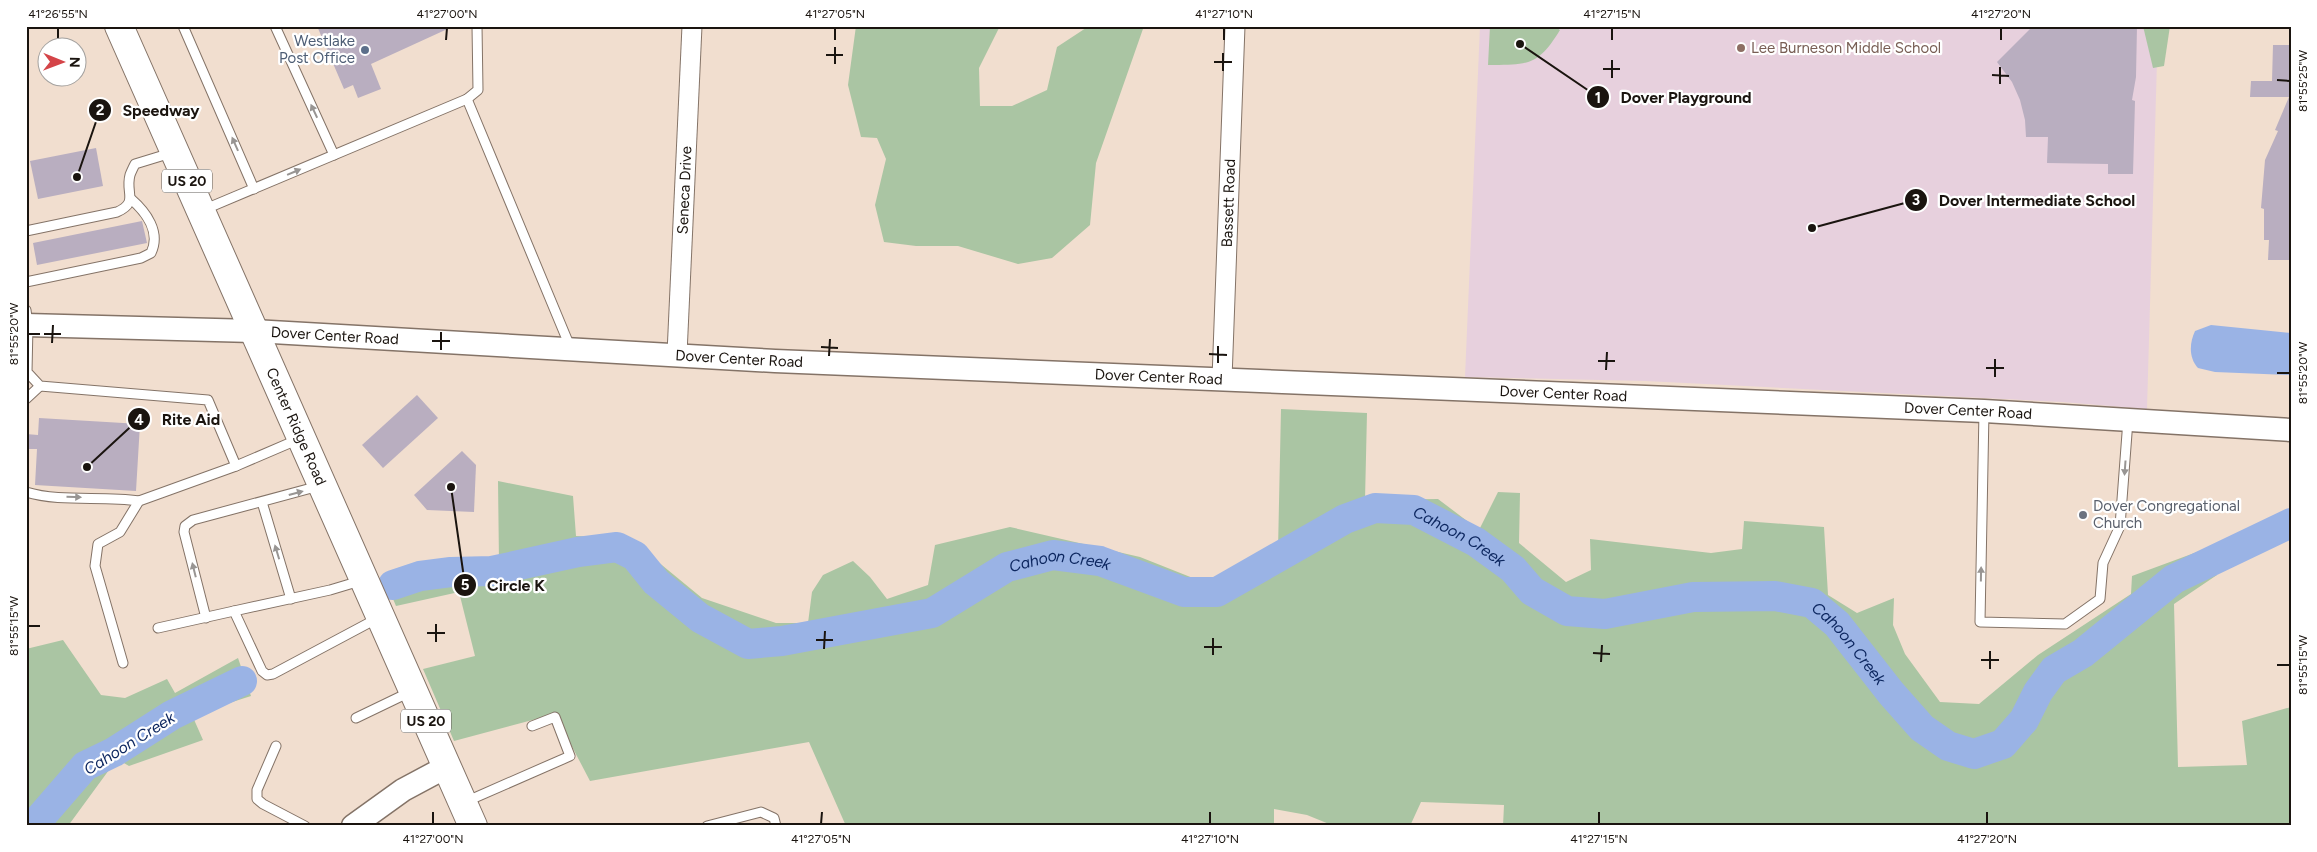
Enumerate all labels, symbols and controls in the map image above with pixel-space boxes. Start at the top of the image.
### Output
text: 41°26'55"N [28,7,88,21]
text: 41°27'00"N [417,7,477,21]
text: 41°27'05"N [805,7,865,21]
text: 41°27'10"N [1195,7,1253,21]
text: 41°27'15"N [1583,7,1641,21]
text: 41°27'20"N [1971,7,2031,21]
place label: Westlake Post Office [279,32,355,67]
north arrow [38,38,88,88]
place label: Lee Burneson Middle School [1751,39,1941,57]
marker: Lee Burneson Middle School [1735,42,1747,54]
marker: Westlake Post Office [359,44,371,56]
text: 81°55'25"W [2296,50,2310,112]
text: N [66,57,83,68]
callout: Dover Playground [1585,82,1761,113]
text: Dover Playground [1620,88,1752,107]
text: 1 [1595,89,1601,107]
callout: Speedway [87,95,210,126]
text: 2 [96,101,105,119]
text: Speedway [122,101,200,120]
one-way arrow [309,104,317,118]
one-way arrow [230,137,238,152]
street label: Seneca Drive [673,146,695,235]
street label: Bassett Road [1218,158,1239,248]
one-way arrow [286,168,301,176]
road number: US 20 [162,170,212,192]
callout: Dover Intermediate School [1904,185,2145,216]
text: 3 [1912,191,1920,209]
text: Dover Intermediate School [1939,191,2135,210]
text: 81°55'20"W [7,302,21,365]
street label: Dover Center Road [270,323,399,348]
text: 81°55'20"W [2296,341,2310,404]
street label: Dover Center Road [675,346,803,371]
street label: Center Ridge Road [262,365,330,488]
street label: Dover Center Road [1094,365,1223,389]
street label: Dover Center Road [1499,382,1628,405]
street label: Dover Center Road [1904,399,2033,423]
callout: Rite Aid [126,404,230,435]
text: Rite Aid [162,410,220,429]
text: 4 [134,411,144,429]
one-way arrow [2121,460,2129,476]
one-way arrow [289,488,304,496]
one-way arrow [67,493,83,501]
place label: Dover Congregational Church [2093,497,2240,532]
water label: Cahoon Creek [1410,502,1510,571]
marker: Dover Congregational Church [2077,509,2089,521]
one-way arrow [273,545,281,560]
water label: Cahoon Creek [1007,545,1115,576]
one-way arrow [189,563,197,578]
one-way arrow [1977,565,1985,581]
callout: Circle K [452,569,555,600]
text: 5 [461,576,470,594]
text: Circle K [487,576,545,595]
text: 81°55'15"W [7,595,21,656]
water label: Cahoon Creek [1808,598,1891,690]
text: 81°55'15"W [2296,634,2310,695]
water label: Cahoon Creek [80,707,179,779]
road number: US 20 [401,709,451,732]
text: 41°27'00"N [403,832,463,846]
text: 41°27'05"N [791,832,851,846]
text: 41°27'10"N [1181,832,1239,846]
text: 41°27'15"N [1570,832,1628,846]
text: 41°27'20"N [1957,832,2017,846]

